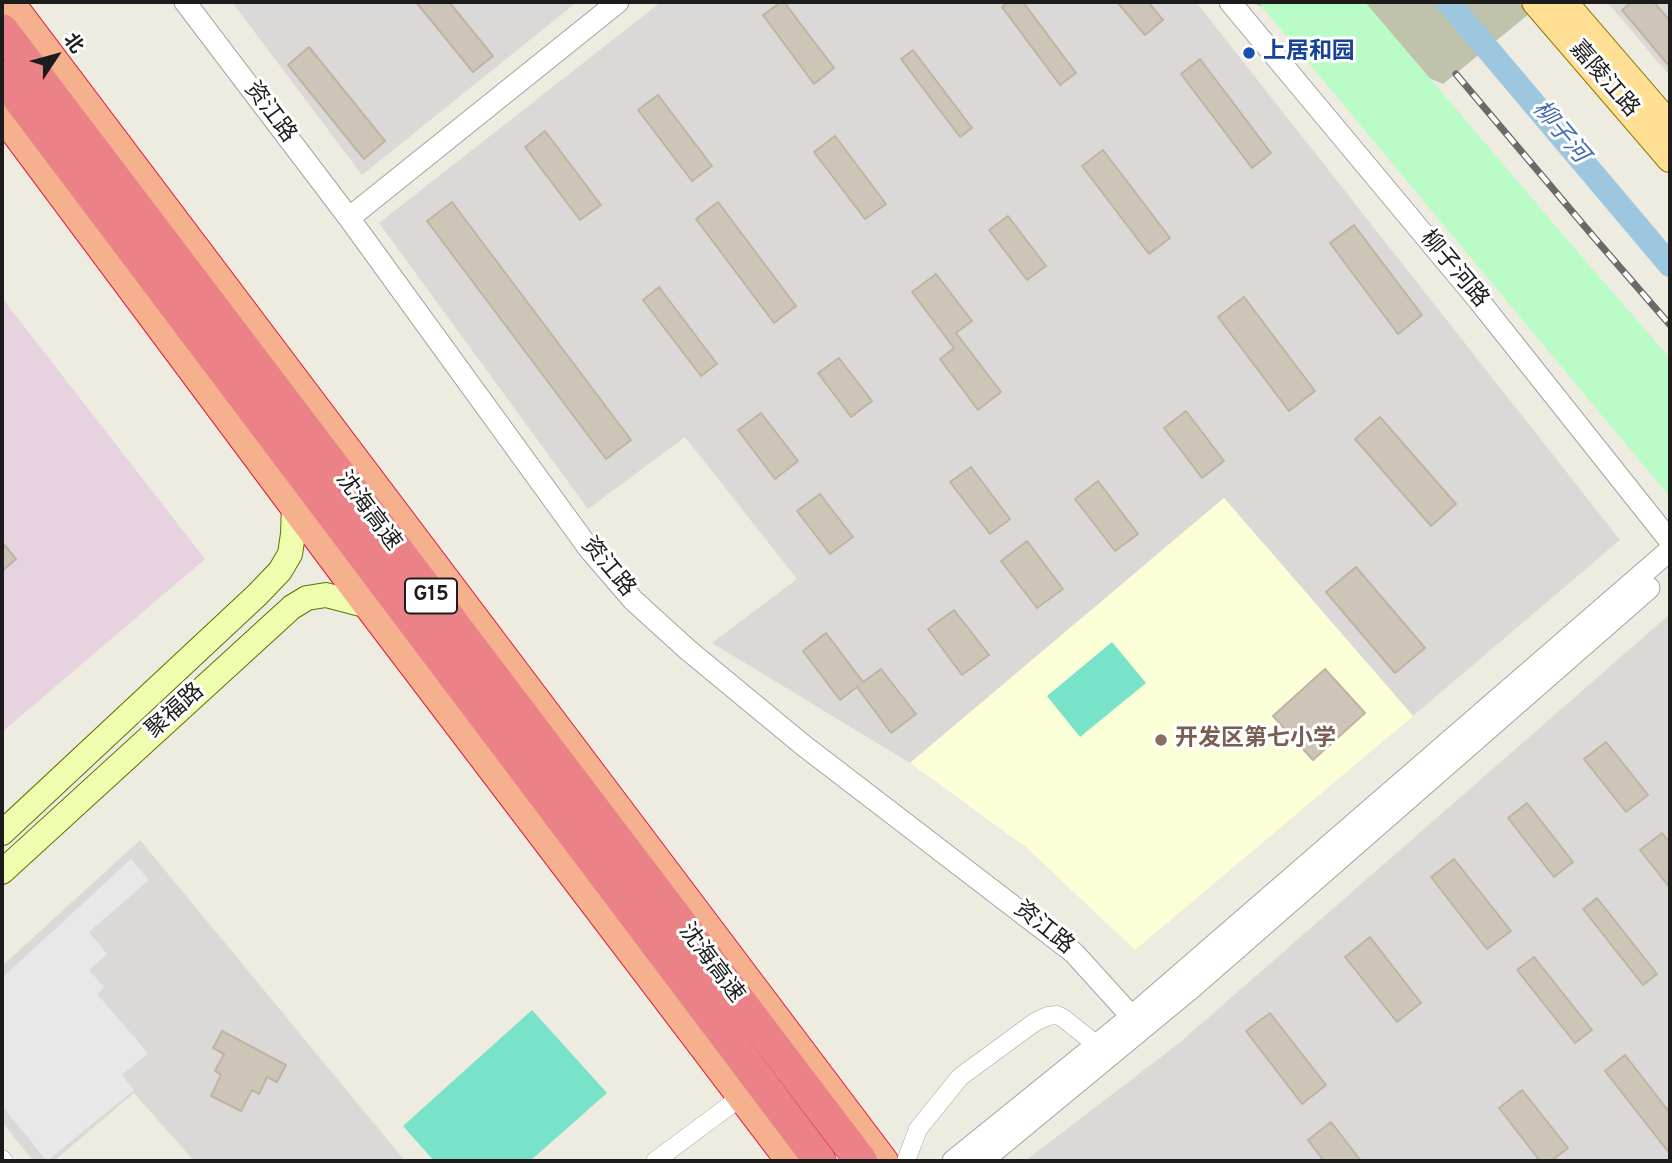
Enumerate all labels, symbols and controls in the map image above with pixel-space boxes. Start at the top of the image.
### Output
north arrow [21,21,91,91]
text: 北 [58,29,88,58]
street label: 嘉陵江路 [1562,36,1644,124]
place label: 上居和园 [1263,39,1355,67]
marker: 上居和园 [1241,45,1257,61]
street label: 资江路 [237,77,301,149]
water label: 柳子河 [1525,96,1593,170]
street label: 柳子河路 [1413,226,1493,314]
street label: 沈海高速 [328,467,406,557]
street label: 资江路 [574,533,640,603]
road number: G15 [405,578,457,614]
street label: 聚福路 [141,679,211,745]
place label: 开发区第七小学 [1175,726,1336,754]
marker: 开发区第七小学 [1153,732,1169,748]
street label: 资江路 [1008,897,1078,961]
street label: 沈海高速 [671,919,749,1009]

